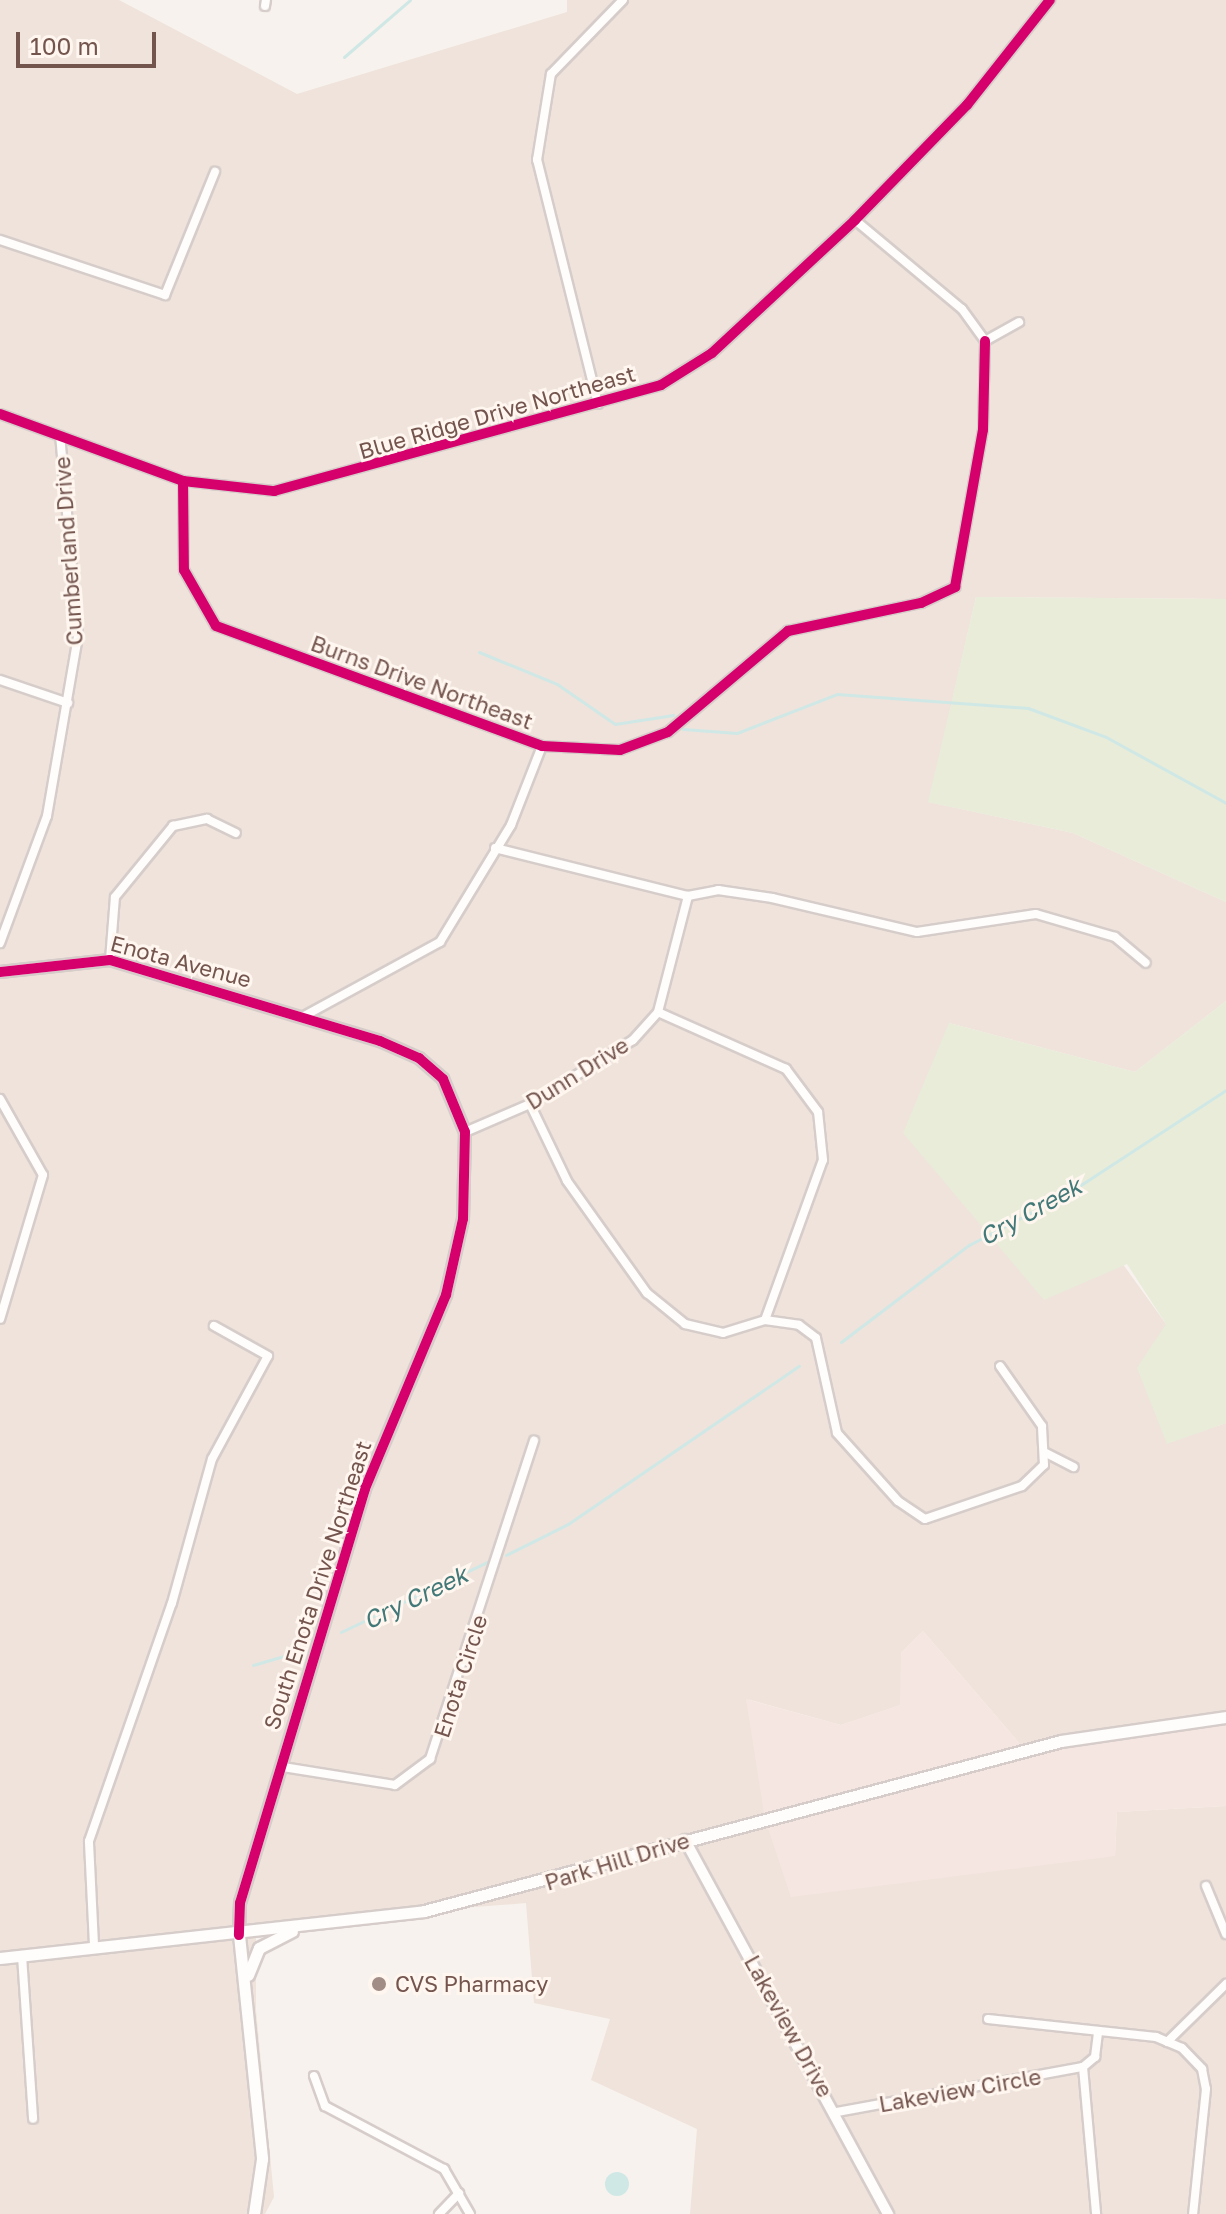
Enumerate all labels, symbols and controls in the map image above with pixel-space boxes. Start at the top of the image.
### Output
scale bar [20,16,160,66]
text: 100 m [30,31,99,60]
street label: Blue Ridge Drive Northeast [356,360,638,464]
street label: Cumberland Drive [48,456,88,646]
street label: Burns Drive Northeast [307,630,537,734]
street label: Enota Avenue [108,930,254,992]
street label: Dunn Drive [521,1031,633,1115]
water label: Cry Creek [974,1171,1086,1251]
street label: South Enota Drive Northeast [258,1437,376,1733]
water label: Cry Creek [358,1559,472,1635]
street label: Enota Circle [428,1611,492,1741]
street label: Park Hill Drive [541,1826,693,1896]
street label: Lakeview Drive [739,1950,839,2102]
place label: CVS Pharmacy [395,1971,548,1997]
marker: CVS Pharmacy [370,1975,388,1993]
street label: Lakeview Circle [877,2063,1043,2117]

